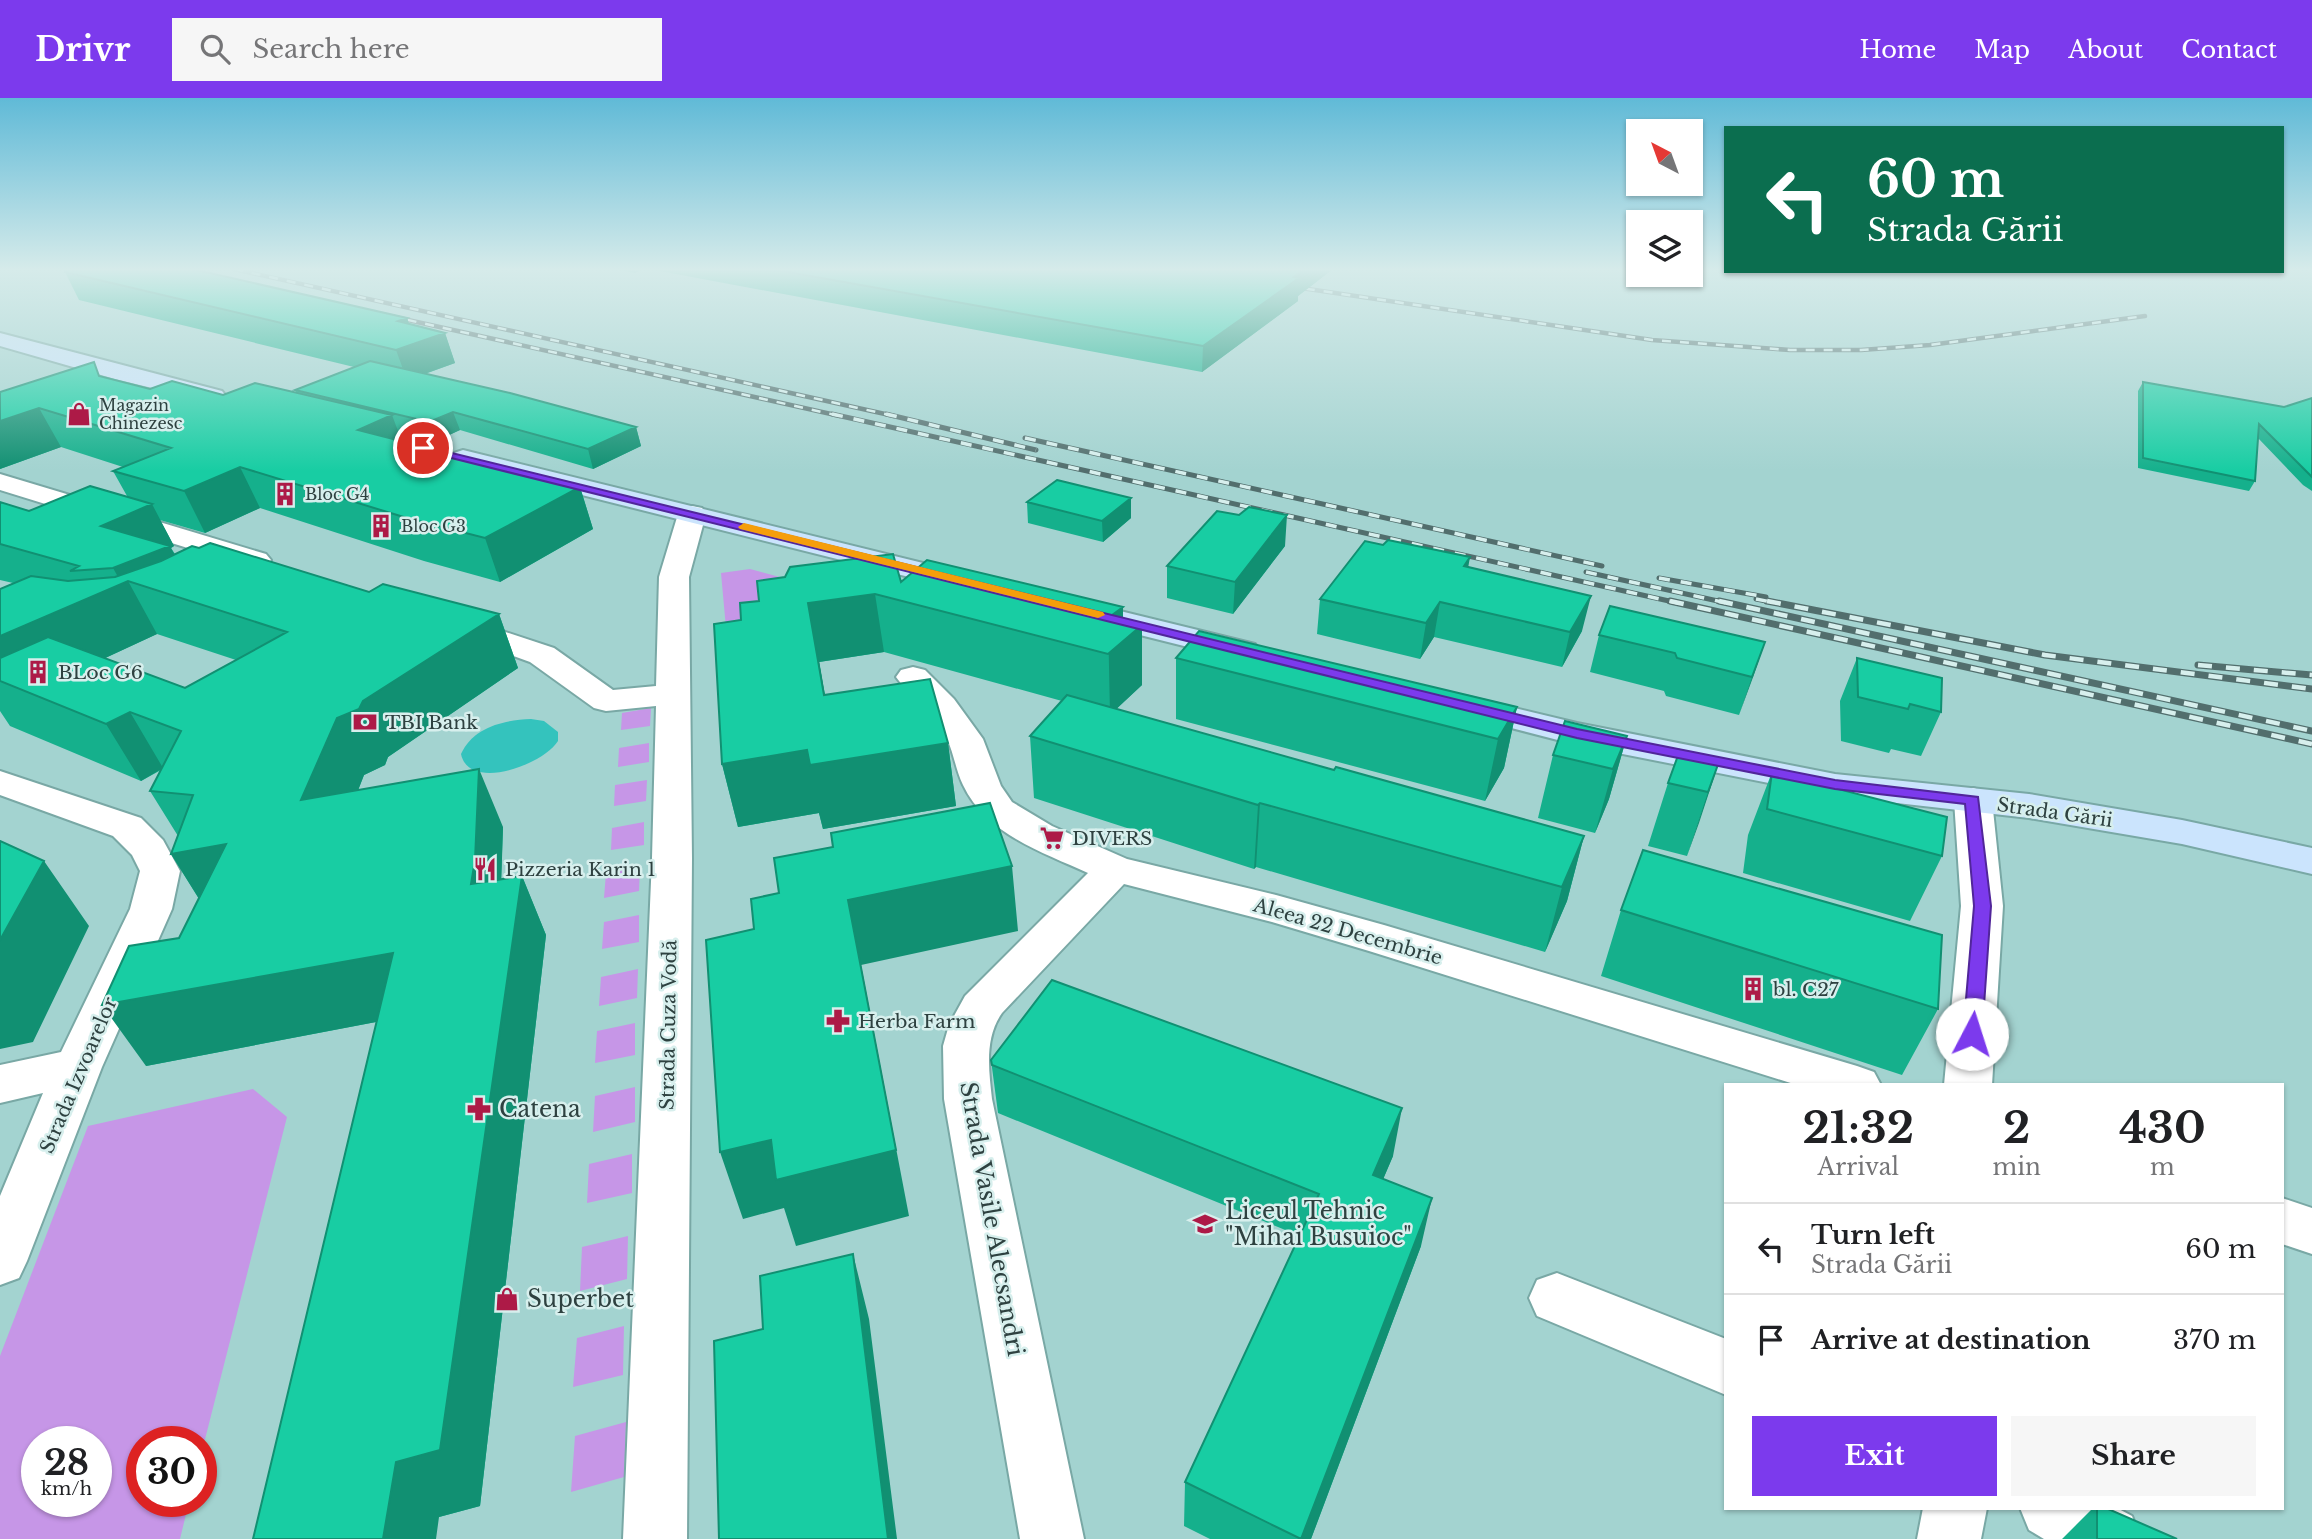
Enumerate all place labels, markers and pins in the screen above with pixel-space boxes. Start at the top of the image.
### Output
place label: Magazin Chinezesc [99,395,183,433]
shop icon: Magazin Chinezesc [65,400,93,428]
pin [393,418,453,478]
building icon: Bloc G4 [271,480,299,508]
place label: Bloc G4 [305,484,369,504]
building icon: Bloc G3 [367,512,395,540]
place label: Bloc G3 [401,516,466,536]
building icon: BLoc G6 [24,658,52,686]
place label: BLoc G6 [58,661,143,684]
bank icon: TBI Bank [351,708,379,736]
place label: TBI Bank [385,711,478,734]
supermarket icon: DIVERS [1038,824,1066,852]
place label: DIVERS [1072,827,1152,850]
restaurant icon: Pizzeria Karin 1 [471,855,499,883]
place label: Pizzeria Karin 1 [505,858,656,881]
building icon: bl. C27 [1739,975,1767,1003]
place label: bl. C27 [1772,978,1839,1001]
pharmacy icon: Herba Farm [824,1007,852,1035]
place label: Herba Farm [858,1010,975,1033]
pharmacy icon: Catena [465,1095,493,1123]
place label: Catena [499,1095,581,1123]
place label: Liceul Tehnic "Mihai Busuioc" [1225,1197,1412,1251]
school or university icon: Liceul Tehnic "Mihai Busuioc" [1191,1210,1219,1238]
shop icon: Superbet [493,1285,521,1313]
place label: Superbet [527,1285,634,1313]

